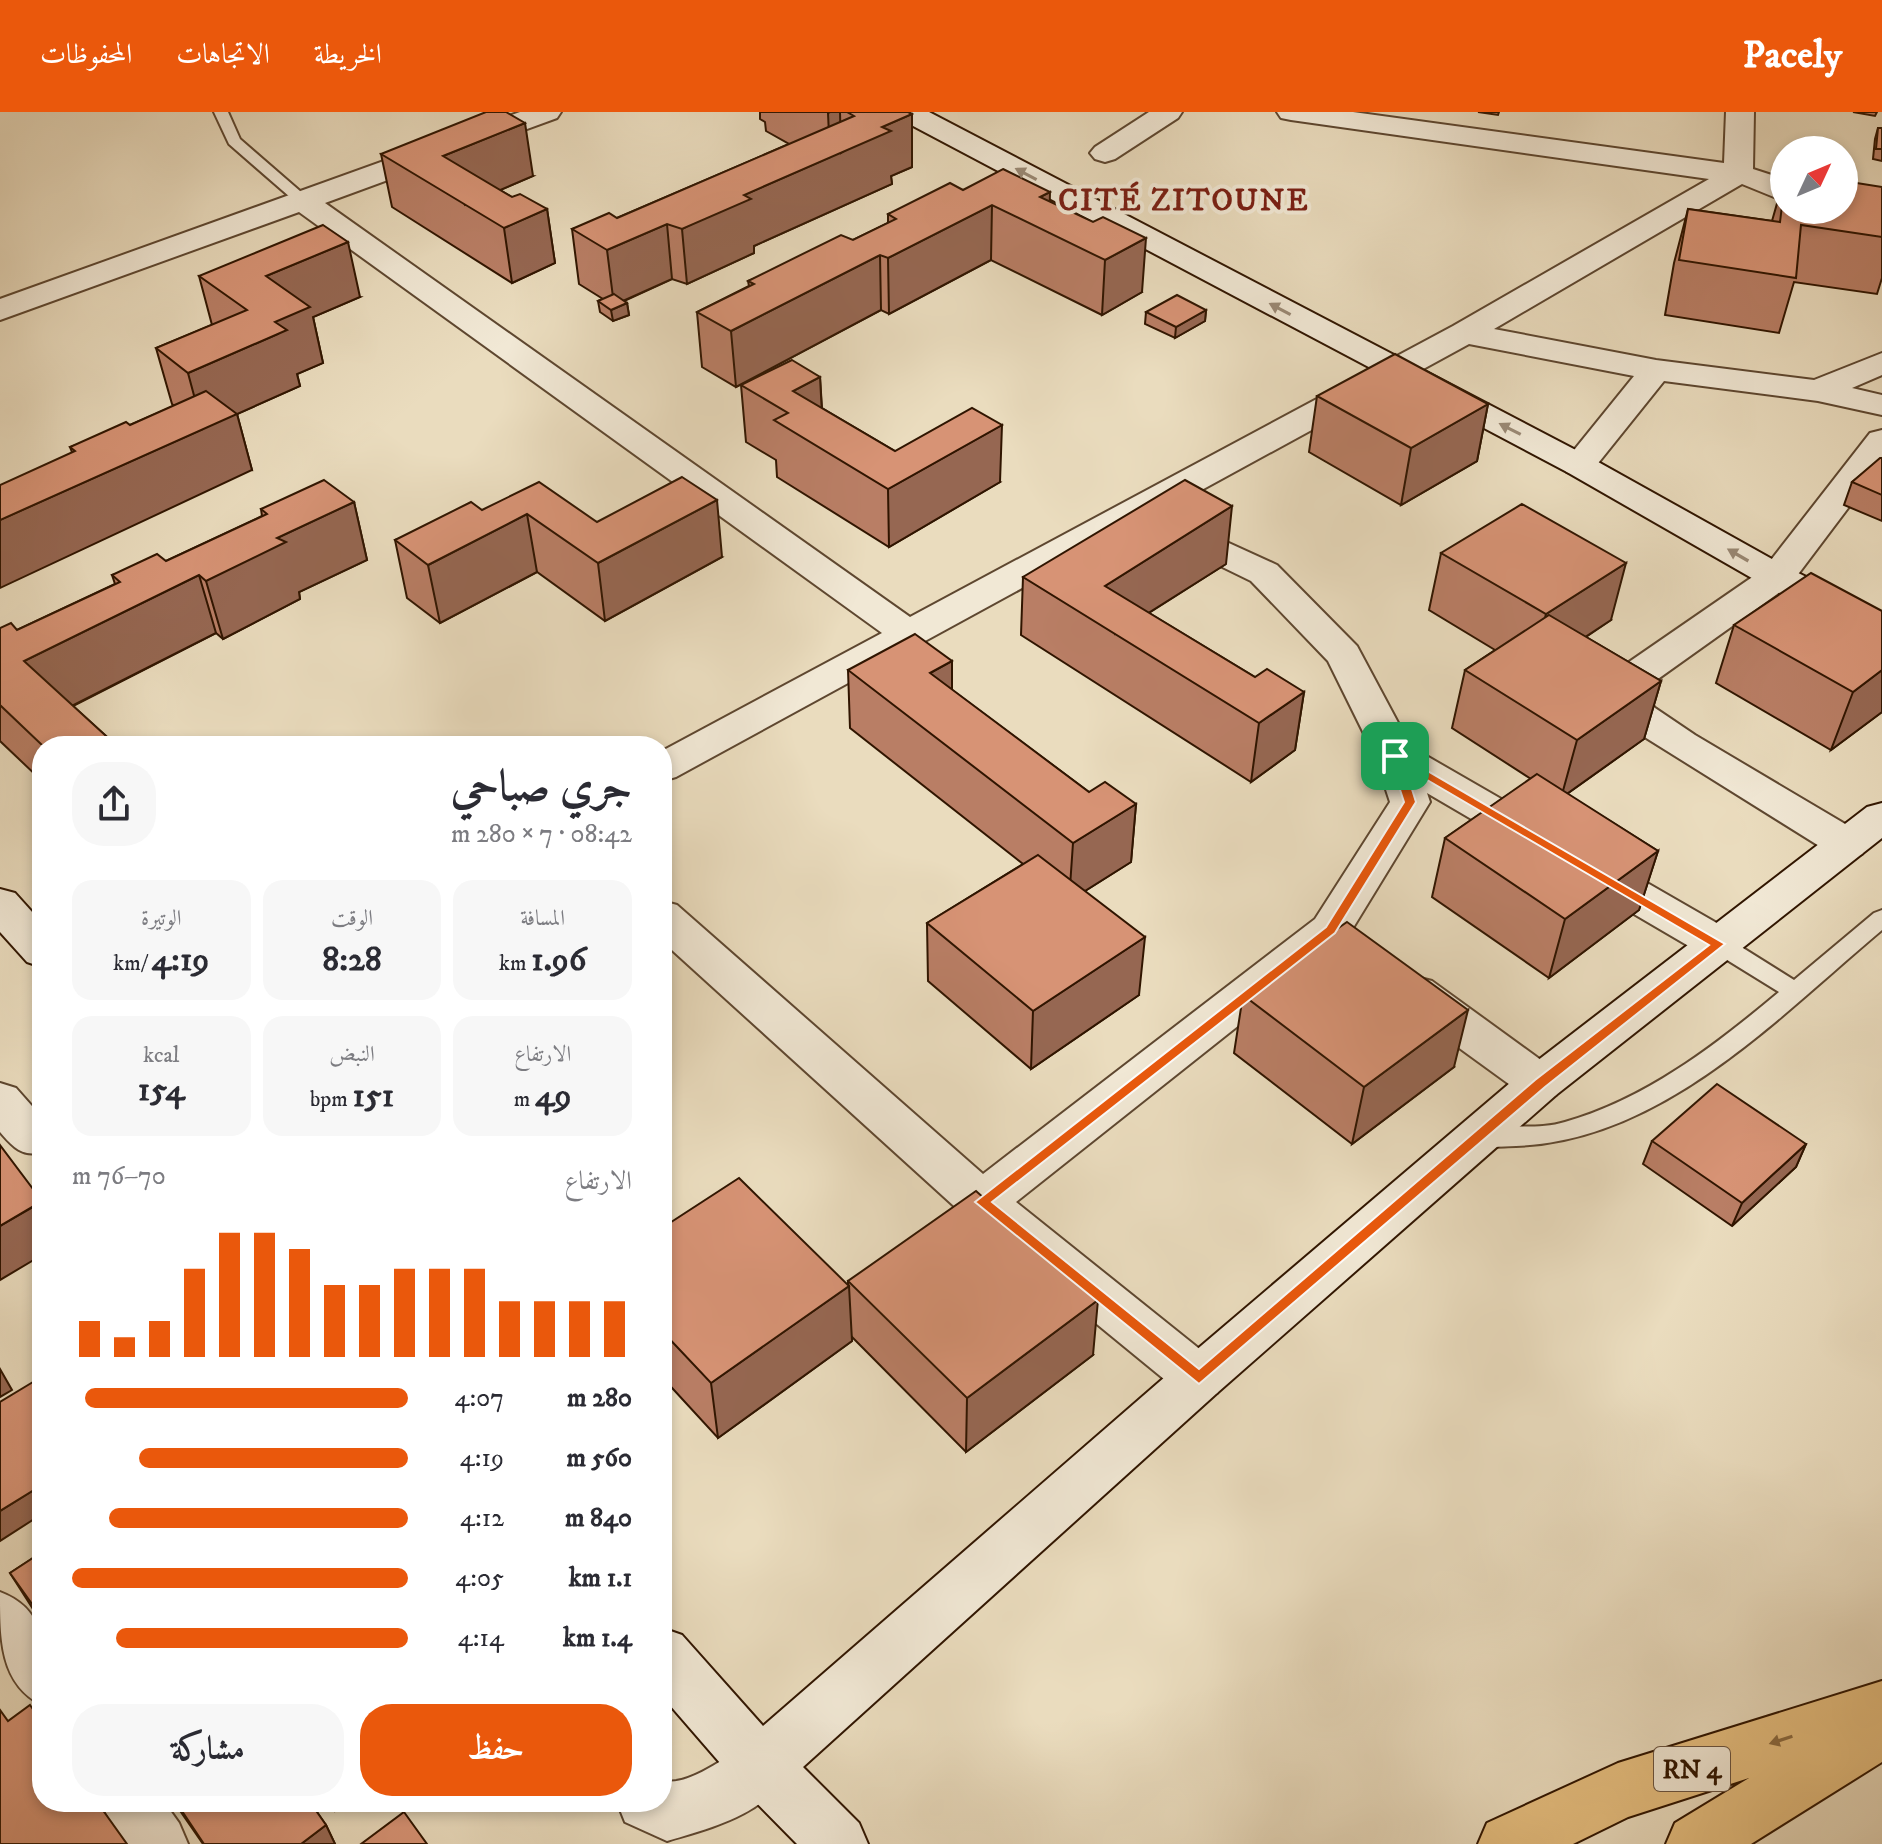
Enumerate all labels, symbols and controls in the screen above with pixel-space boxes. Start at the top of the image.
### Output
text: Pacely [1743,32,1842,80]
text: المحفوظات [40,37,132,72]
text: الاتجاهات [176,37,270,72]
text: الخريطة [314,37,382,72]
north arrow [1770,136,1858,224]
map controls [1770,136,1858,224]
one-way arrow [1014,167,1037,181]
district label: CITÉ ZITOUNE [1058,181,1310,220]
one-way arrow [1269,302,1291,316]
one-way arrow [1499,423,1522,436]
one-way arrow [1727,548,1749,562]
pin [1361,722,1429,790]
icon: arrive [1373,734,1417,778]
text: جري صباحي [451,760,632,815]
button: share [72,762,156,846]
text: 08:42 · 7 × 280 m [451,818,632,851]
text: الوتيرة [141,905,182,932]
text: الوقت [331,905,373,932]
text: المسافة [520,905,565,932]
text: 4:19 [152,939,209,981]
text: 8:28 [322,939,382,981]
text: 1.96 [531,939,586,981]
text: /km [113,950,152,977]
text: km [499,950,531,977]
text: النبض [329,1041,375,1068]
text: الارتفاع [514,1041,571,1068]
text: kcal [143,1042,179,1069]
text: 154 [138,1069,185,1111]
text: 151 [352,1075,394,1117]
text: 49 [535,1075,572,1117]
text: bpm [310,1086,352,1113]
text: m [514,1086,535,1113]
text: 70–76 m [72,1160,166,1193]
text: الارتفاع [565,1165,632,1198]
text: 4:07 [455,1382,504,1415]
text: 280 m [567,1382,632,1415]
text: 4:19 [460,1442,504,1475]
text: 560 m [566,1442,632,1475]
text: 4:12 [460,1502,504,1535]
text: 840 m [565,1502,632,1535]
text: 4:05 [455,1562,504,1595]
text: 1.1 km [569,1562,632,1595]
text: 4:14 [458,1622,504,1655]
text: 1.4 km [563,1622,632,1655]
button: مشاركة [72,1704,344,1796]
button: حفظ [360,1704,632,1796]
one-way arrow [1769,1735,1793,1747]
road number: RN 4 [1654,1747,1730,1791]

